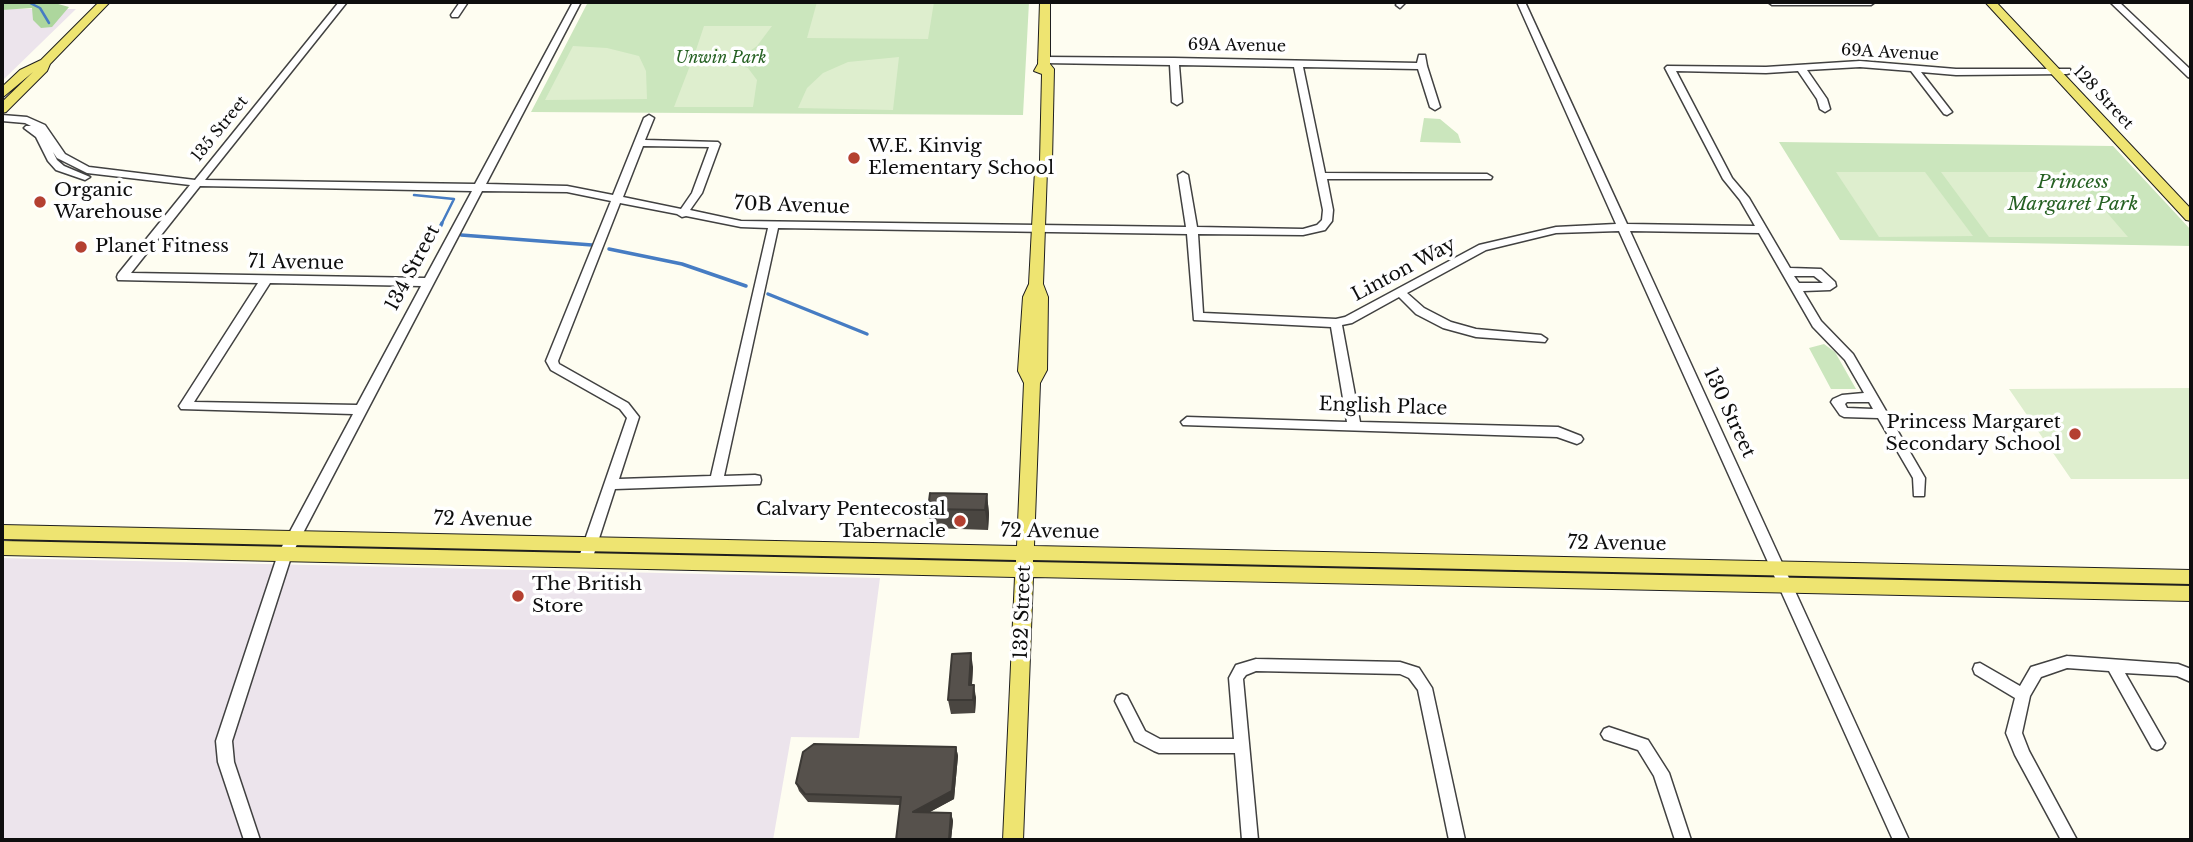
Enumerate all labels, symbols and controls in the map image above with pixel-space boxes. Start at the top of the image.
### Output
street label: 69A Avenue [1188,36,1286,56]
street label: 69A Avenue [1841,41,1939,65]
park label: Unwin Park [675,48,767,68]
street label: 128 Street [2069,62,2137,134]
street label: 135 Street [188,92,252,166]
place label: W.E. Kinvig Elementary School [868,136,1054,180]
marker: W.E. Kinvig Elementary School [846,150,862,166]
park label: Princess Margaret Park [2008,172,2138,216]
place label: Organic Warehouse [54,180,163,224]
street label: 70B Avenue [734,193,850,219]
marker: Organic Warehouse [32,194,48,210]
street label: 134 Street [381,221,445,315]
street label: Linton Way [1348,233,1460,307]
place label: Planet Fitness [95,236,229,258]
marker: Planet Fitness [73,239,89,255]
street label: 71 Avenue [248,251,344,275]
street label: 130 Street [1698,365,1760,461]
street label: English Place [1318,393,1448,421]
place label: Princess Margaret Secondary School [1886,412,2061,456]
marker: Princess Margaret Secondary School [2067,426,2083,442]
place label: Calvary Pentecostal Tabernacle [756,499,946,543]
street label: 72 Avenue [433,508,533,532]
marker: Calvary Pentecostal Tabernacle [952,513,968,529]
street label: 72 Avenue [1000,520,1100,544]
street label: 72 Avenue [1567,532,1667,556]
street label: 132 Street [1010,564,1036,660]
place label: The British Store [532,574,642,618]
marker: The British Store [510,588,526,604]

